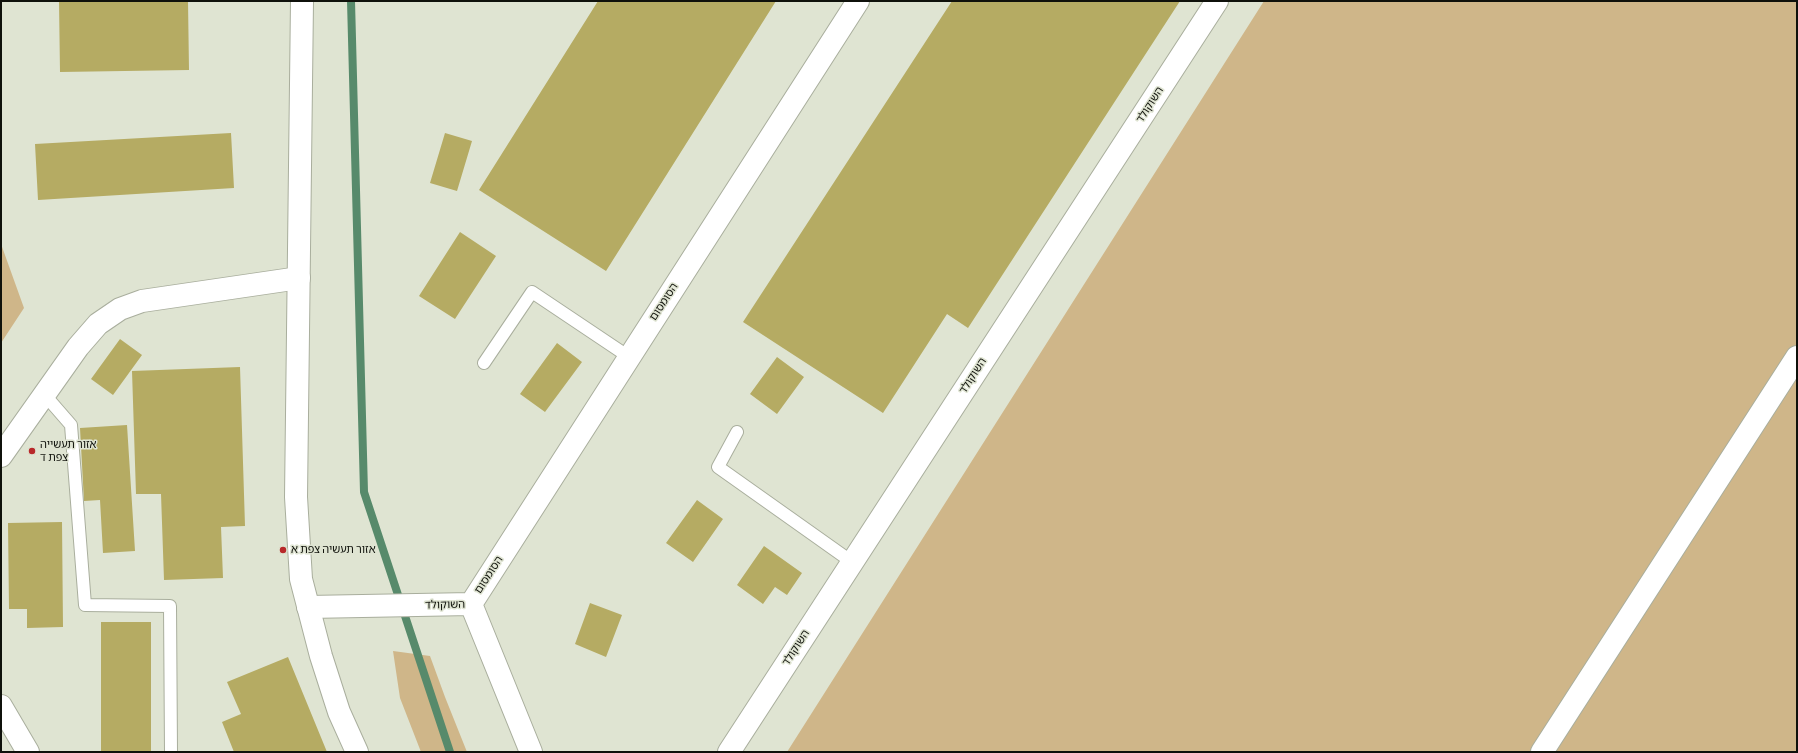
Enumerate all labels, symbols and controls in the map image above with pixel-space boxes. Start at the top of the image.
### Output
street label: השוקולד [1134,85,1166,125]
street label: הסומסום [647,281,681,323]
street label: השוקולד [957,356,989,396]
place label: אזור תעשייה צפת ד [40,438,97,464]
marker: אזור תעשייה צפת ד [27,446,37,456]
place label: אזור תעשיה צפת א [291,543,376,557]
marker: אזור תעשיה צפת א [278,545,288,555]
street label: הסומסום [472,554,506,596]
street label: השוקולד [425,598,465,612]
street label: השוקולד [780,628,812,668]

